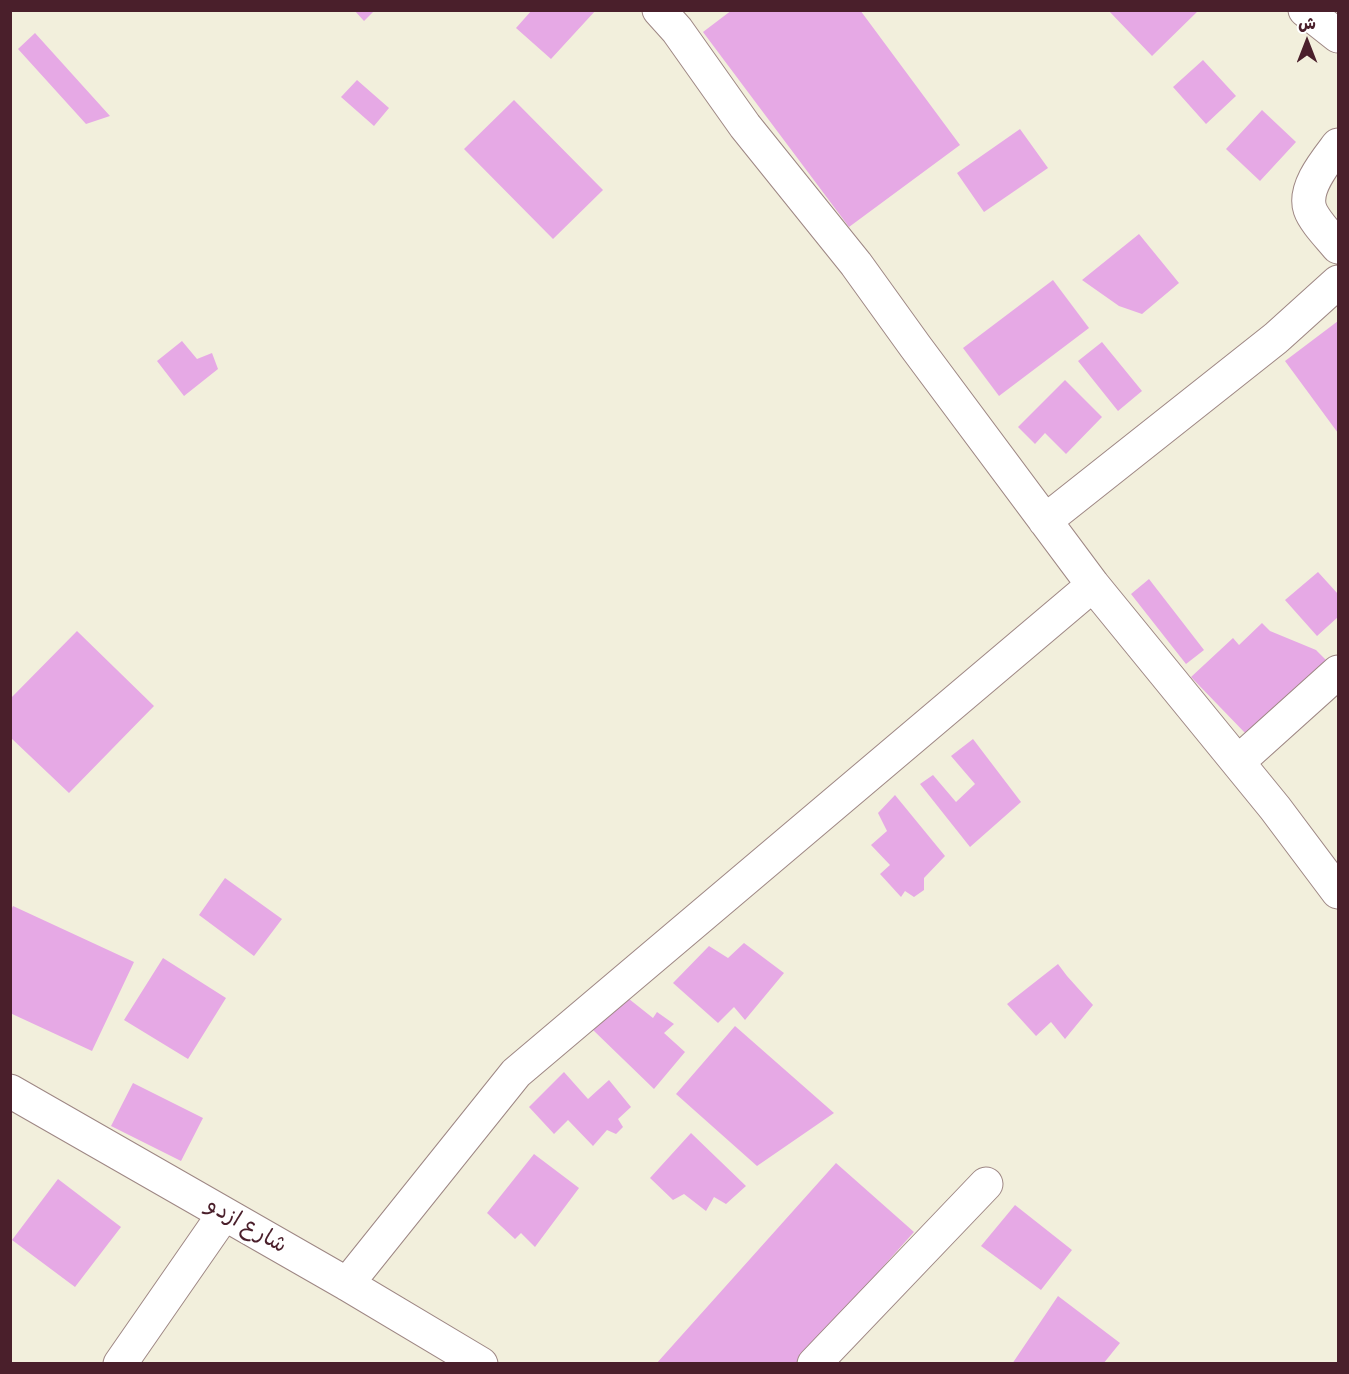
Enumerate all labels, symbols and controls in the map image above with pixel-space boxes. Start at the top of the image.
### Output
north arrow [1277,12,1337,72]
text: ش [1298,14,1316,33]
street label: شارع ازدو [201,1192,291,1260]

